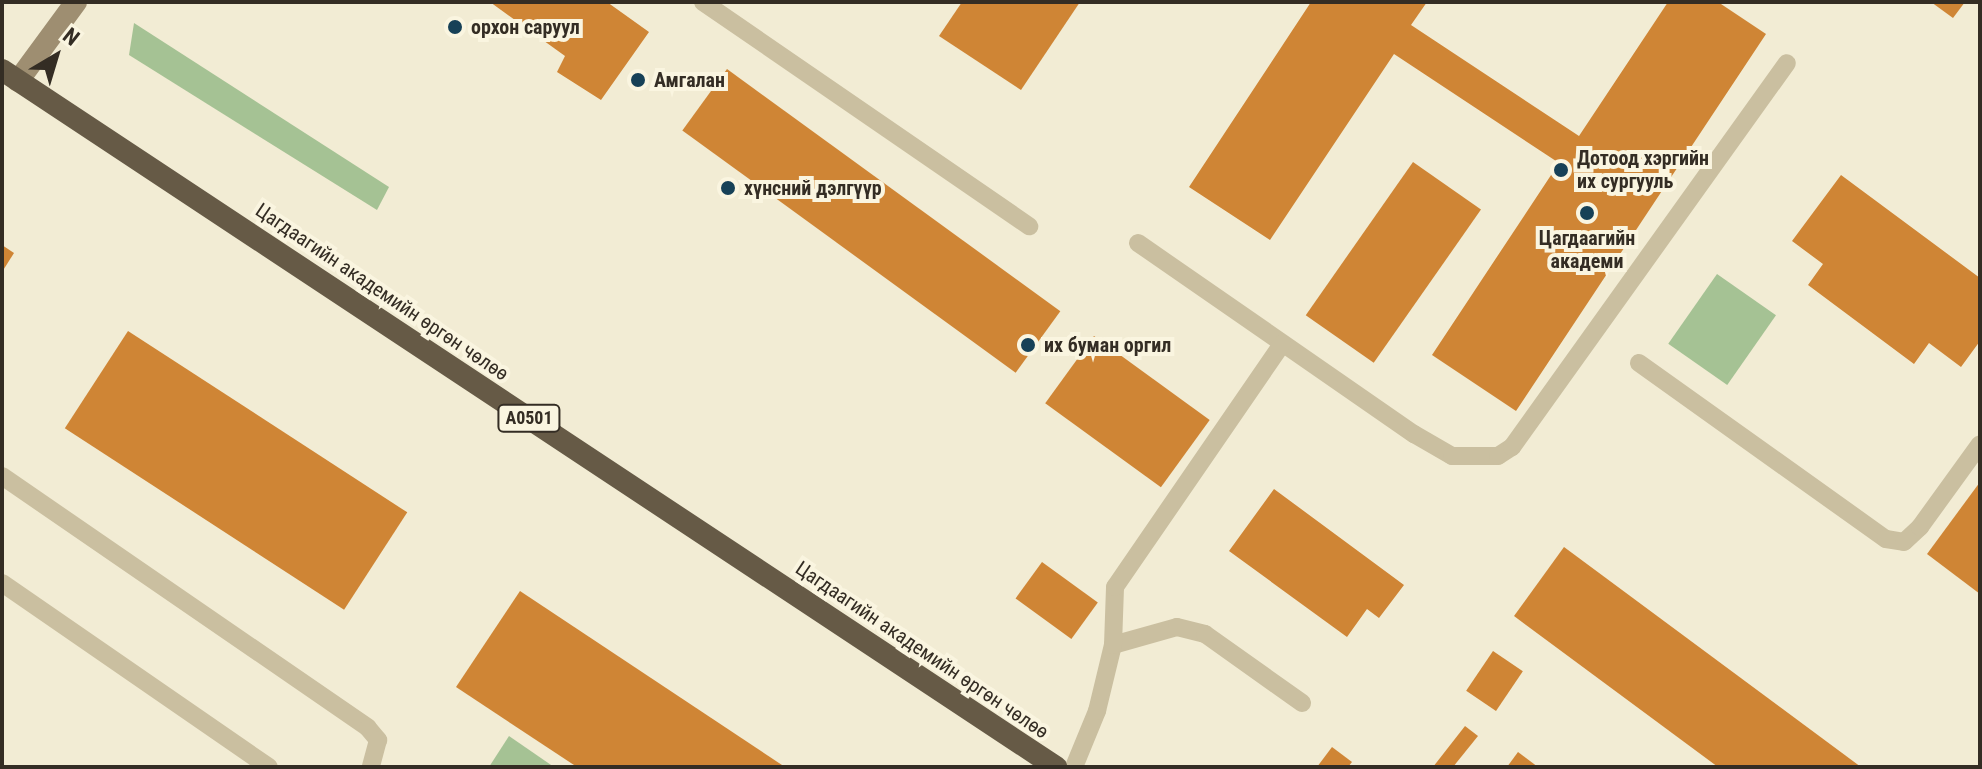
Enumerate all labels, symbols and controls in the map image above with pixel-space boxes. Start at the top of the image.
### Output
place label: орхон саруул [471,15,580,39]
north arrow [16,16,96,96]
marker: орхон саруул [446,18,464,36]
text: N [58,23,84,51]
place label: Амгалан [654,68,725,92]
marker: Амгалан [629,71,647,89]
place label: Дотоод хэргийн их сургууль [1577,146,1709,193]
marker: Дотоод хэргийн их сургууль [1552,161,1570,179]
place label: хүнсний дэлгүүр [744,176,882,200]
marker: хүнсний дэлгүүр [719,179,737,197]
street label: Цагдаагийн академийн өргөн чөлөө [251,198,513,386]
marker: Цагдаагийн академи [1578,204,1596,222]
place label: Цагдаагийн академи [1539,226,1635,273]
place label: их буман оргил [1044,333,1171,357]
marker: их буман оргил [1019,336,1037,354]
road number: A0501 [497,404,561,432]
street label: Цагдаагийн академийн өргөн чөлөө [791,556,1053,744]

